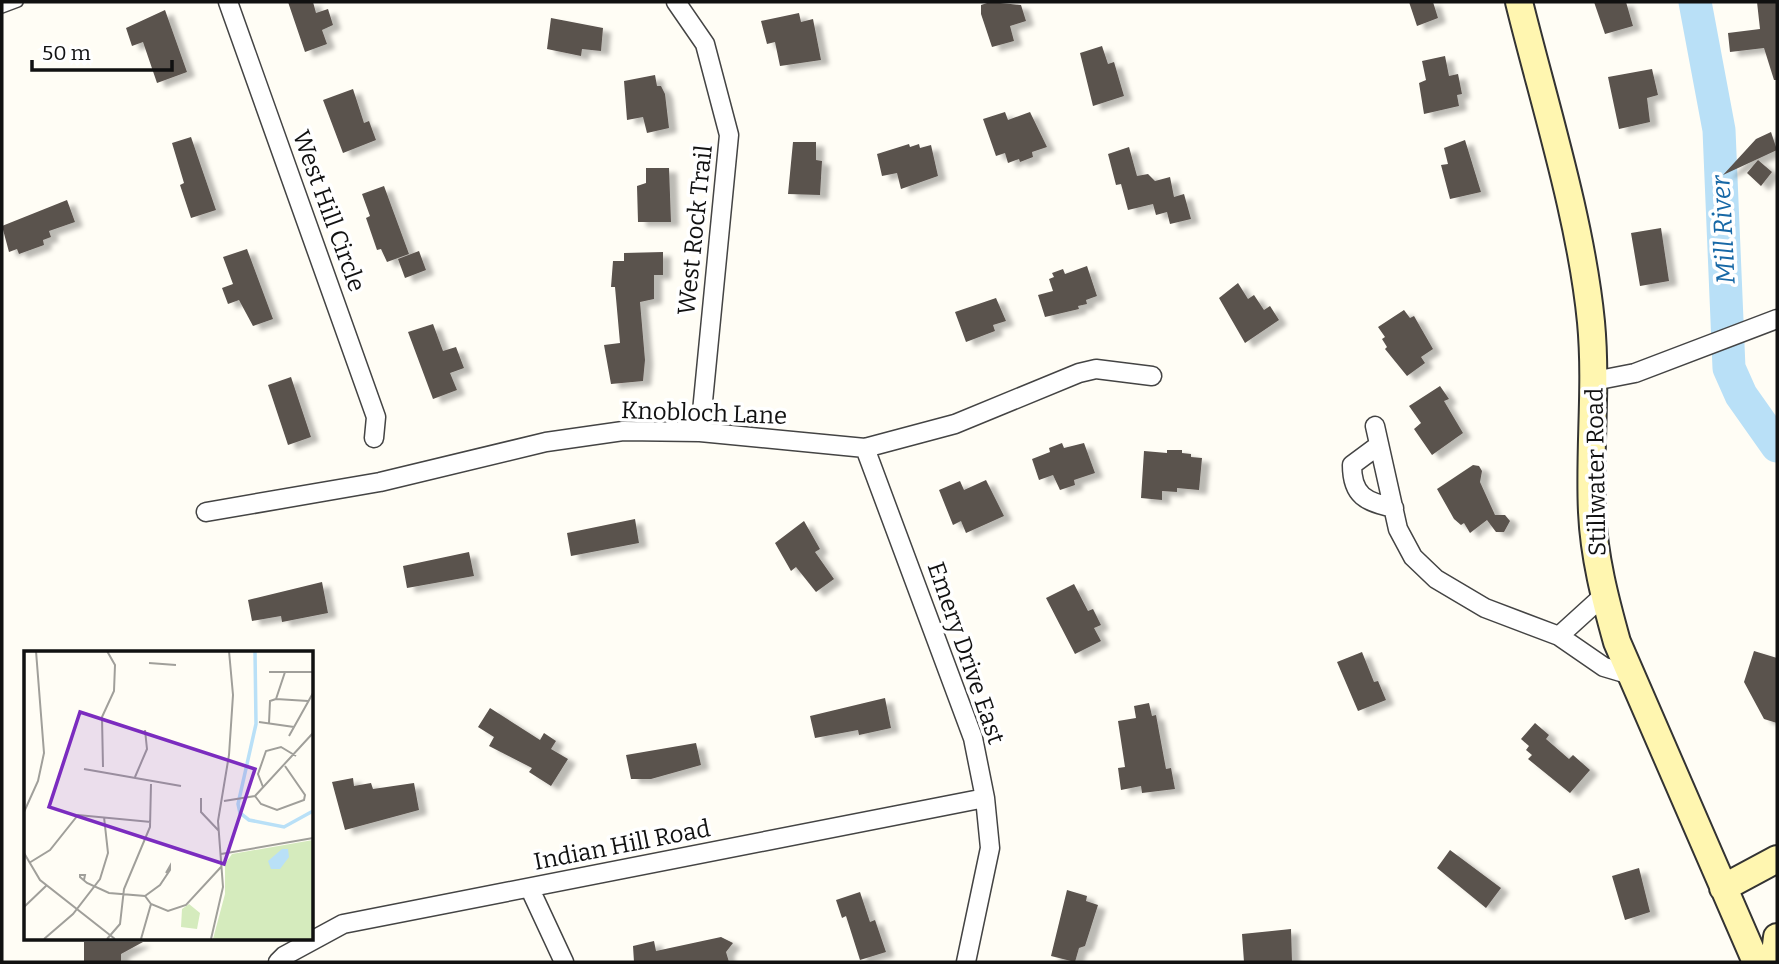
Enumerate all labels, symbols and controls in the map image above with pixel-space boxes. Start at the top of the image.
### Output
scale bar [32,28,172,72]
text: 50 m [42,40,91,66]
street label: West Hill Circle [287,126,371,296]
street label: West Rock Trail [672,144,718,316]
water label: Mill River [1705,173,1742,285]
street label: Stillwater Road [1581,388,1611,556]
street label: Knobloch Lane [620,396,788,430]
street label: Emery Drive East [922,558,1010,748]
inset map [24,651,313,940]
street label: Indian Hill Road [531,814,713,876]

